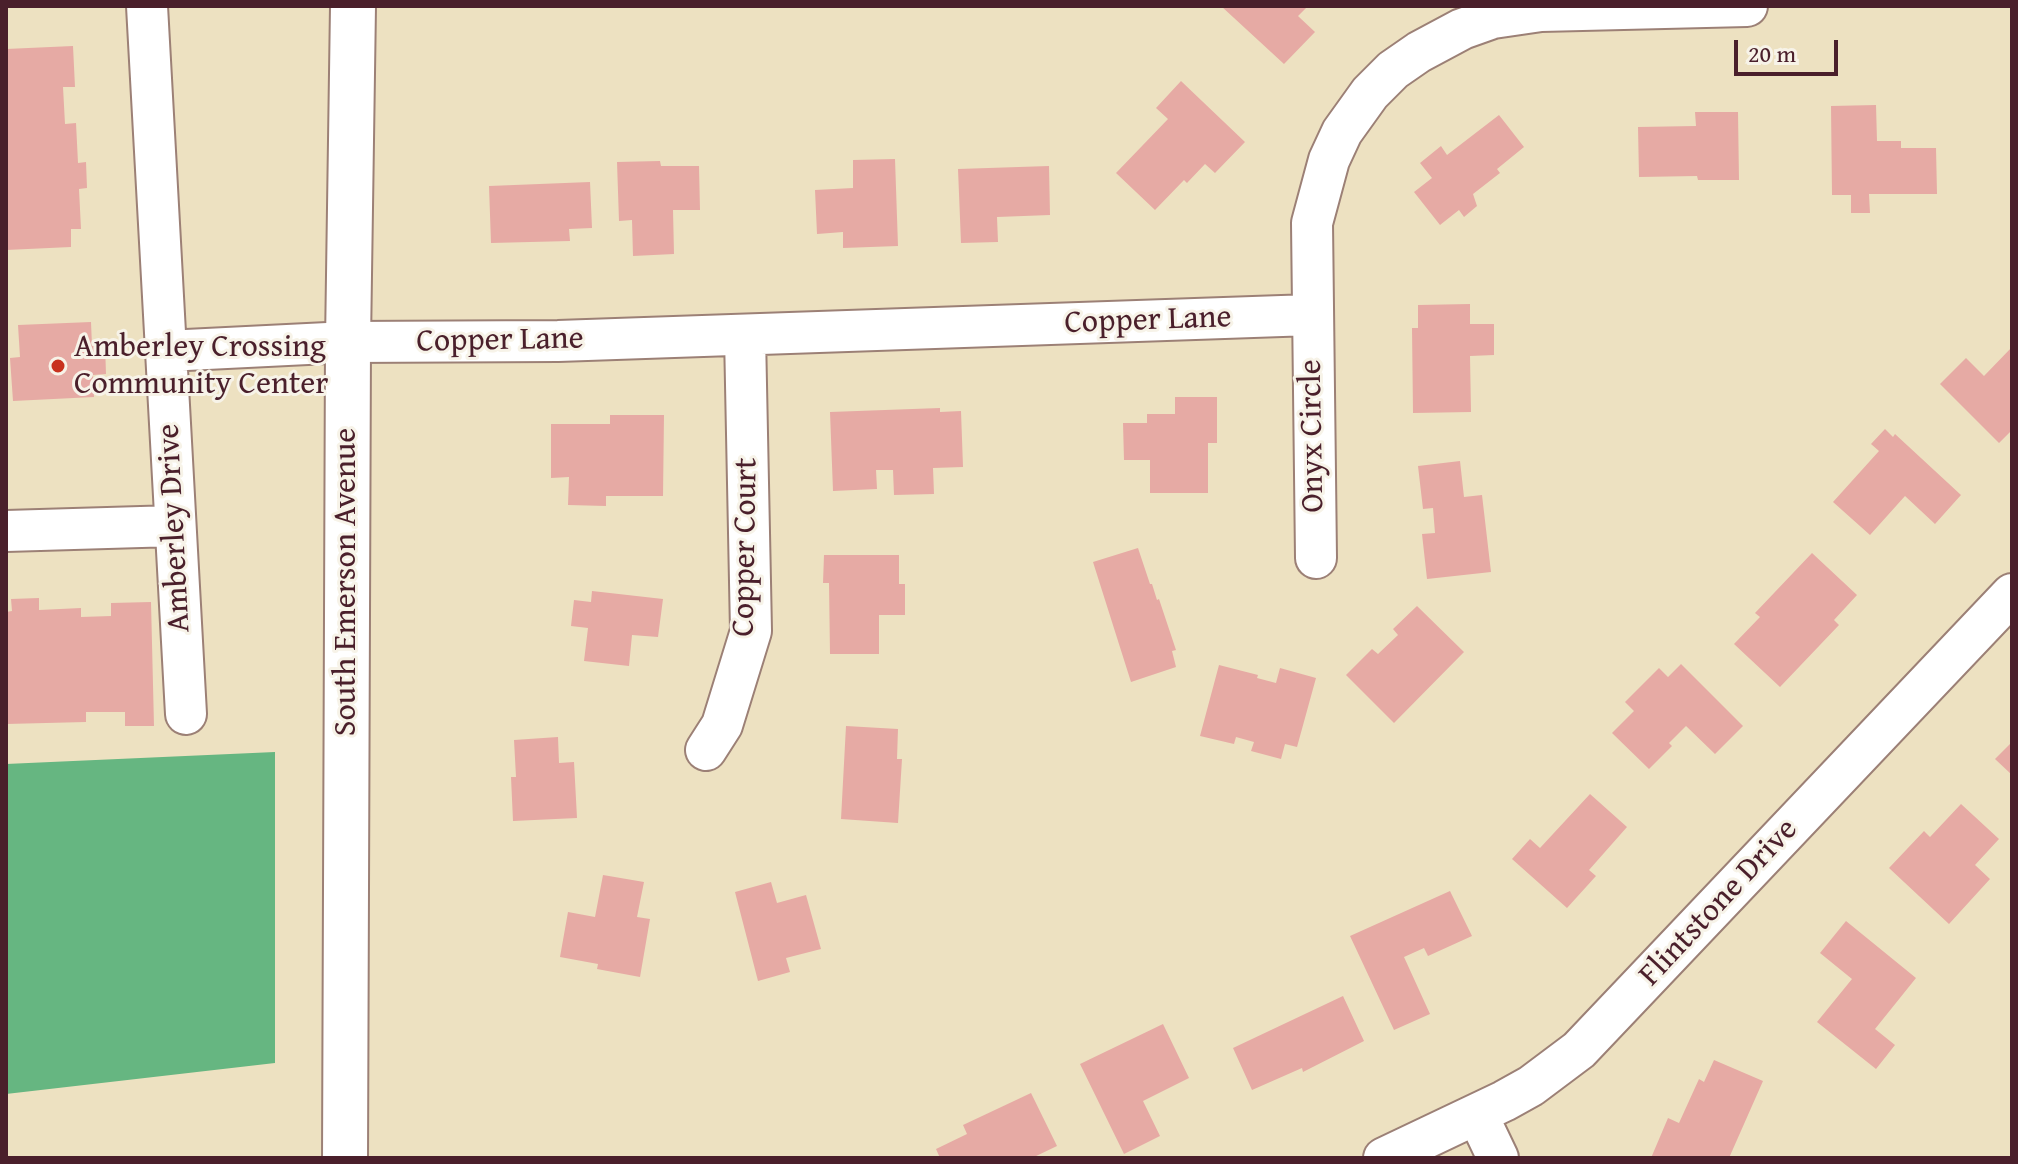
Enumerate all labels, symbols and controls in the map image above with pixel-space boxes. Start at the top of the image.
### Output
scale bar [1738,24,1842,74]
text: 20 m [1748,36,1796,71]
street label: Copper Lane [1064,299,1232,343]
street label: Copper Lane [416,320,584,362]
place label: Amberley Crossing Community Center [74,329,328,404]
marker: Amberley Crossing Community Center [49,357,67,375]
street label: Onyx Circle [1292,359,1334,513]
street label: Amberley Drive [150,423,200,633]
street label: South Emerson Avenue [328,428,366,736]
street label: Copper Court [725,457,767,637]
street label: Flintstone Drive [1632,811,1806,995]

